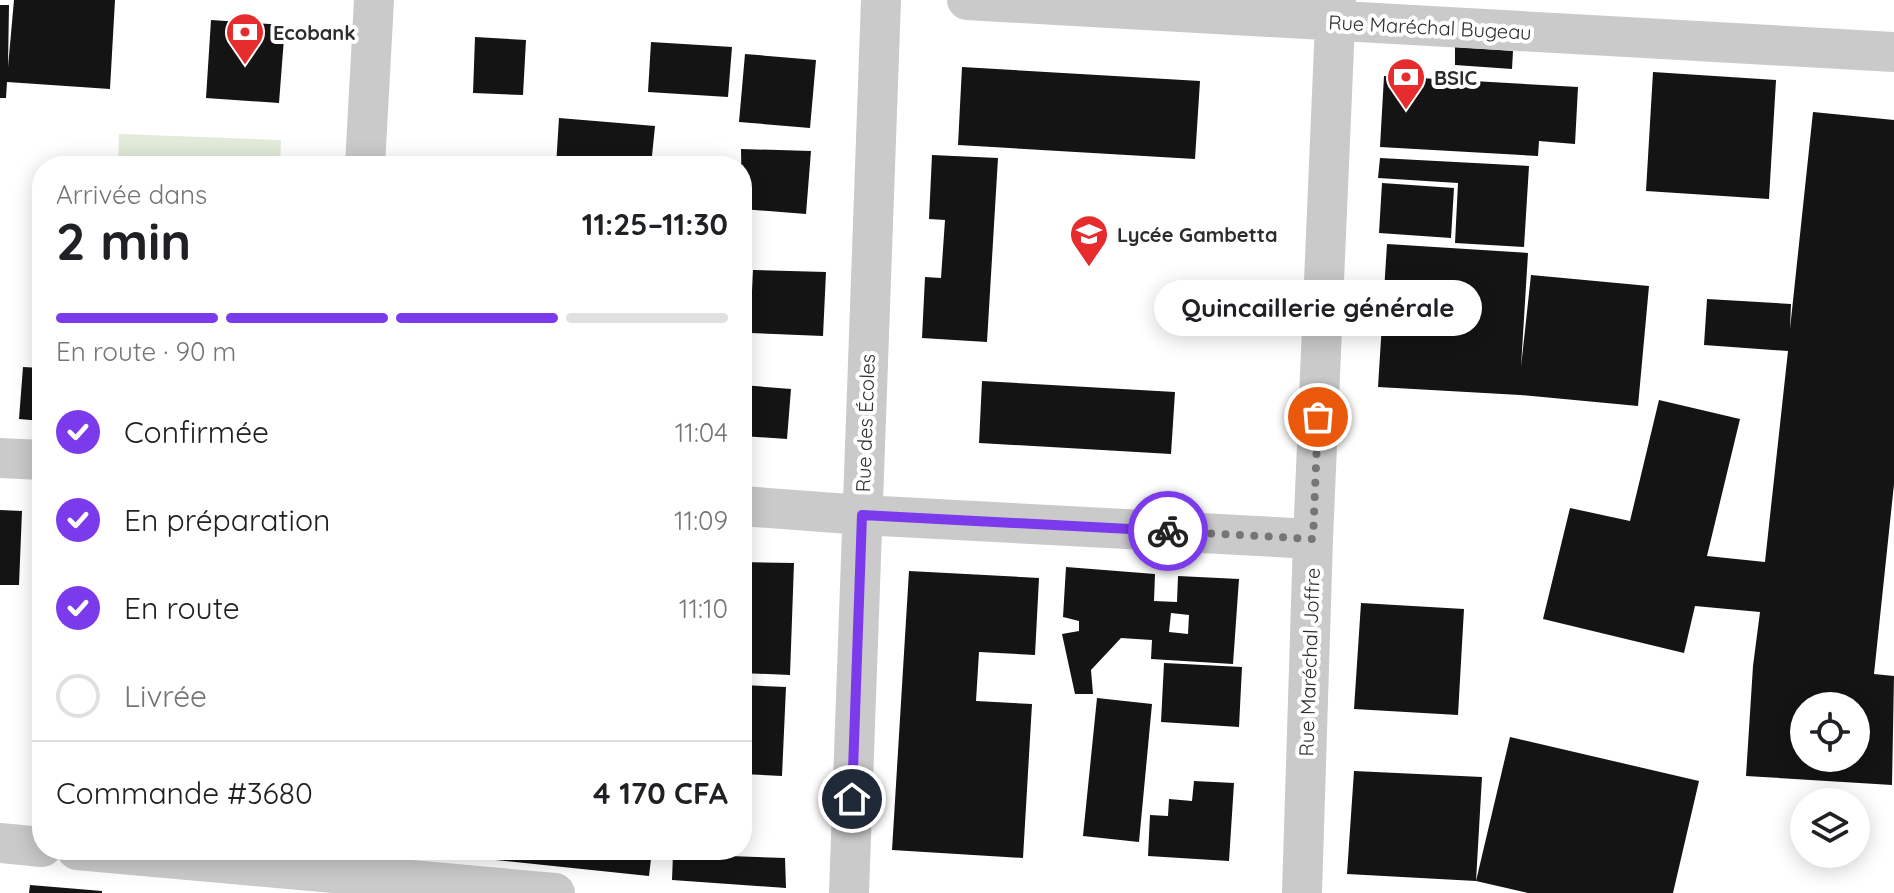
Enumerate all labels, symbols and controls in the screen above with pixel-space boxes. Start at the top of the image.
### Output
street label: Rue Maréchal Bugeau [1328,9,1532,45]
bank icon: Ecobank [224,11,266,66]
place label: Ecobank [273,20,356,45]
bank icon: BSIC [1385,56,1427,111]
place label: BSIC [1434,65,1478,90]
text: Arrivée dans [56,178,207,211]
text: 11:25–11:30 [582,205,728,243]
text: 2 min [56,208,191,273]
school or university icon: Lycée Gambetta [1068,213,1110,268]
place label: Lycée Gambetta [1117,222,1278,247]
callout: Quincaillerie générale [1154,281,1482,337]
text: Quincaillerie générale [1181,291,1455,324]
text: En route · 90 m [56,335,236,368]
street label: Rue des Écoles [850,353,880,493]
pin [1284,383,1352,451]
icon: bag [1296,395,1340,439]
icon: check [56,410,100,454]
text: Confirmée [124,413,269,451]
text: 11:04 [675,416,728,449]
courier [1128,491,1208,571]
icon: check [56,498,100,542]
text: En préparation [124,501,330,539]
text: 11:09 [674,504,728,537]
icon: bike [1146,509,1190,553]
street label: Rue Maréchal Joffre [1293,567,1325,757]
icon: check [56,586,100,630]
text: En route [124,589,240,627]
text: 11:10 [679,592,728,625]
text: Livrée [124,677,207,715]
map controls [1790,692,1870,868]
button: locate [1790,692,1870,772]
pin [818,765,886,833]
text: Commande #3680 [56,774,313,812]
text: 4 170 CFA [593,774,728,812]
icon: home [830,777,874,821]
button: layers [1790,788,1870,868]

